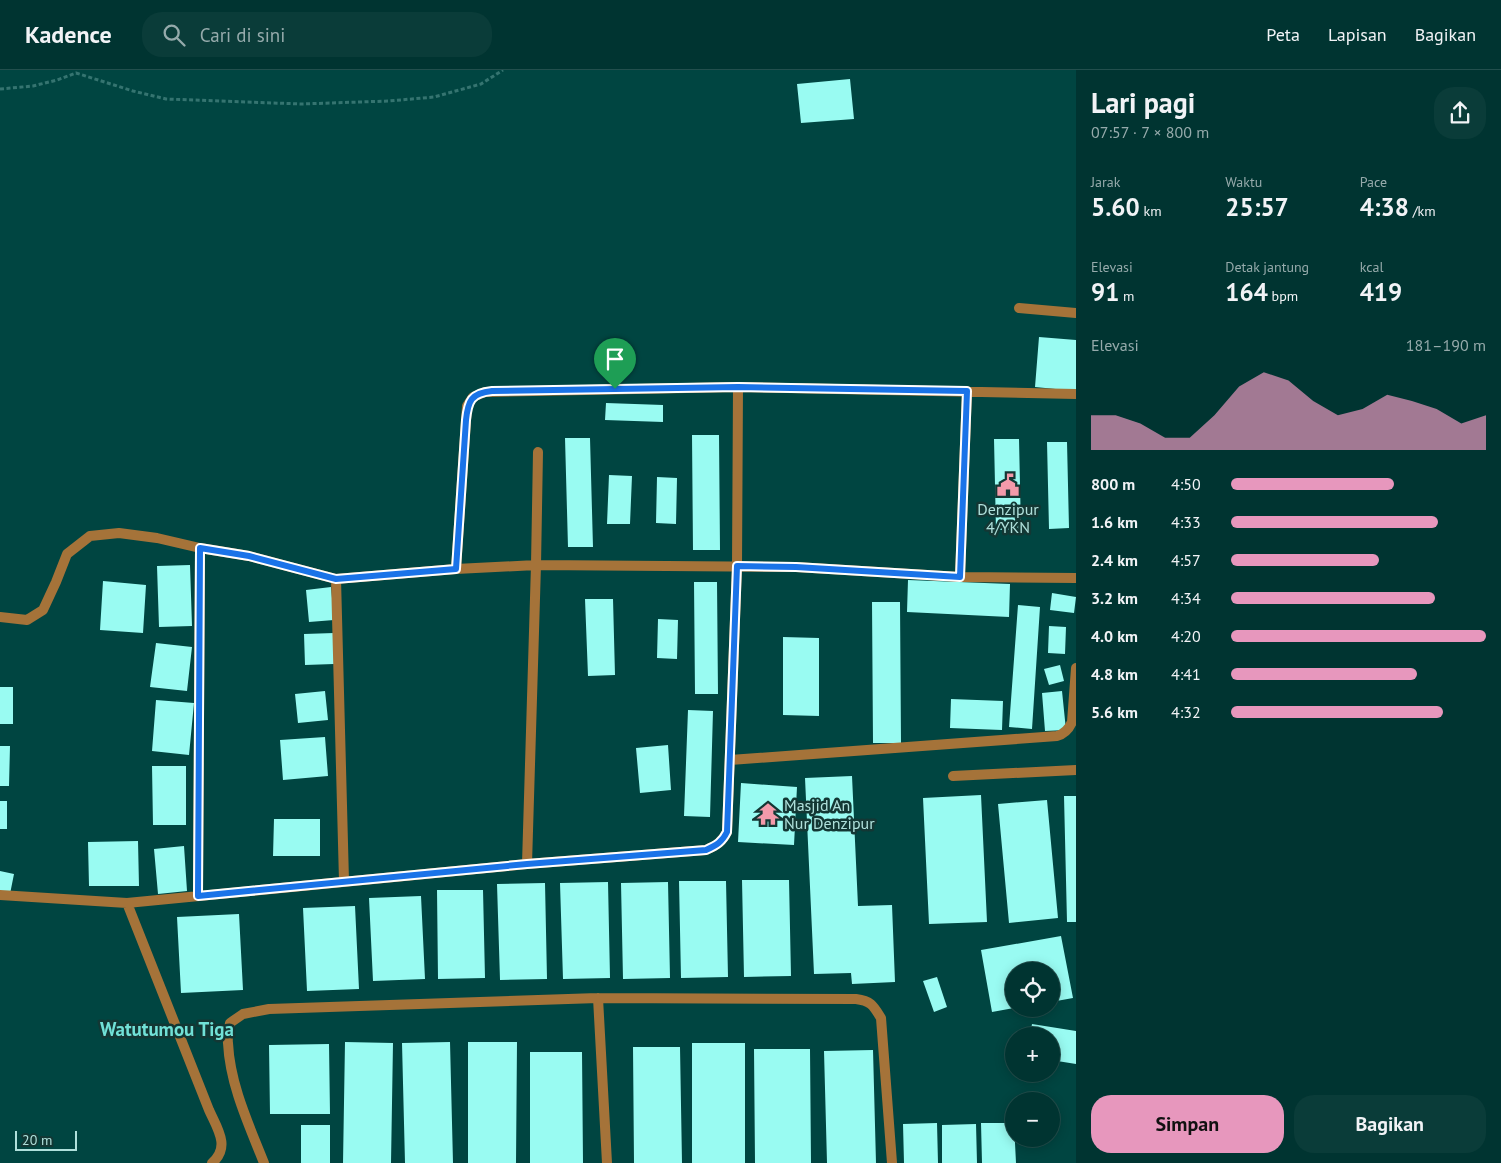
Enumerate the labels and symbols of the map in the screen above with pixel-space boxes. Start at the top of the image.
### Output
pin [594,338,636,389]
public building icon: Denzipur 4/YKN [995,472,1021,498]
place label: Denzipur 4/YKN [977,499,1039,537]
place label: Masjid An Nur Denzipur [784,795,875,833]
temple icon: Masjid An Nur Denzipur [755,801,781,827]
district label: Watutumou Tiga [100,1017,234,1041]
scale bar [15,1128,78,1151]

